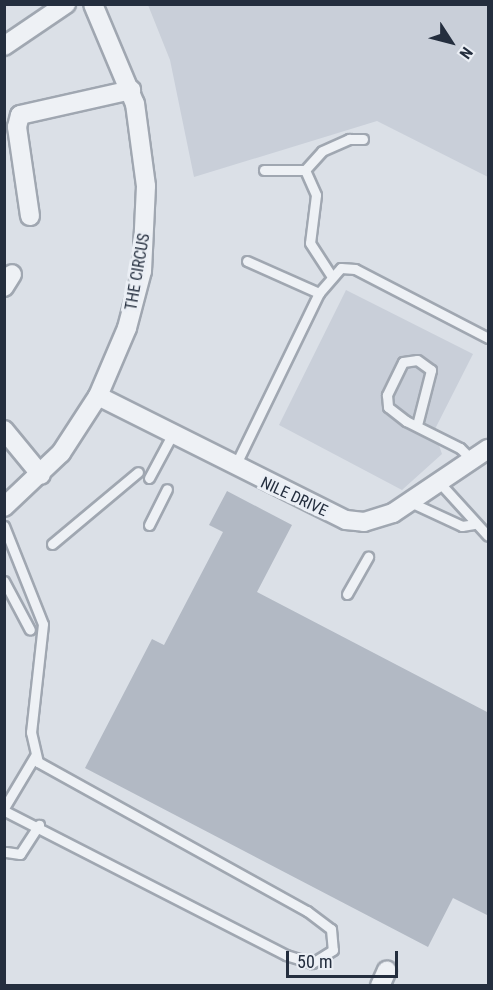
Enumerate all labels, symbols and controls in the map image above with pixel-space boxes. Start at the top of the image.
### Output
north arrow [421,12,481,72]
text: N [455,43,477,62]
street label: THE CIRCUS [122,232,154,312]
street label: NILE DRIVE [257,473,331,521]
scale bar [289,939,402,977]
text: 50 m [297,951,332,972]

